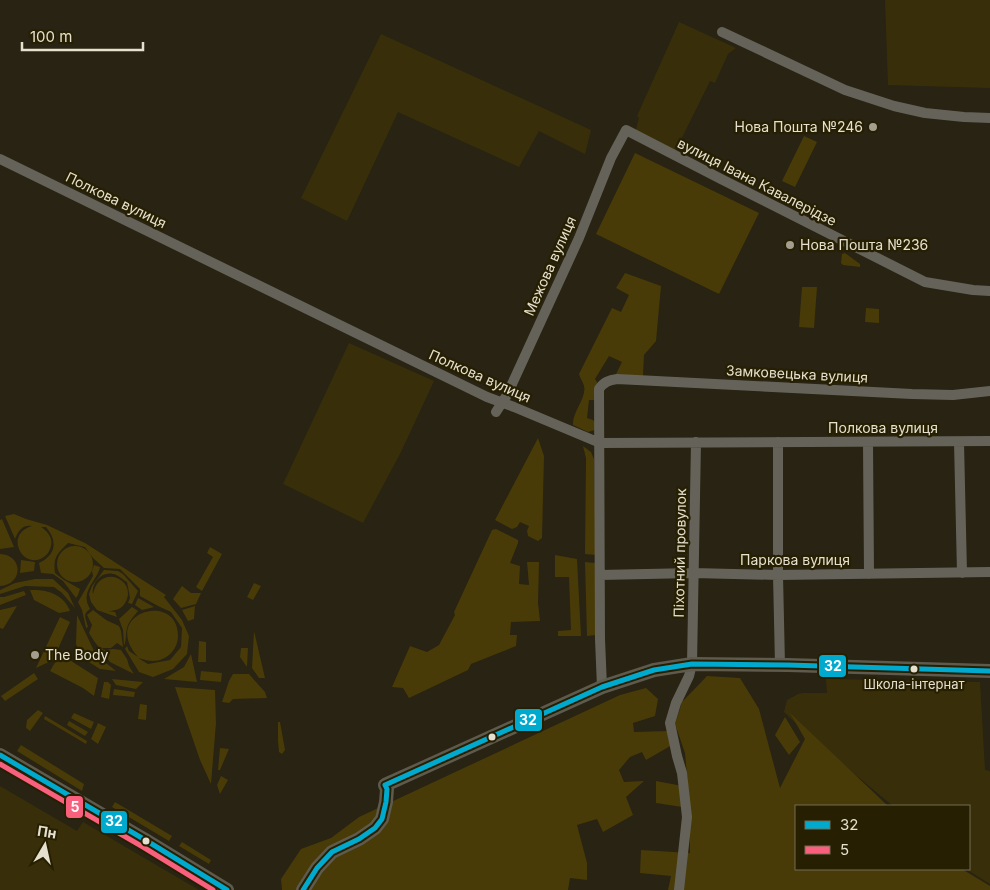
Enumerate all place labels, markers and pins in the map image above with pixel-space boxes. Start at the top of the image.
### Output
place label: Нова Пошта №246 [735,118,863,135]
marker: Нова Пошта №246 [867,121,879,133]
place label: Нова Пошта №236 [800,236,928,253]
marker: Нова Пошта №236 [784,239,796,251]
place label: The Body [45,646,109,663]
marker: The Body [29,649,41,661]
marker: Школа-інтернат [909,664,919,674]
place label: Школа-інтернат [863,676,965,692]
unlabelled marker [487,732,497,742]
unlabelled marker [141,836,151,846]

